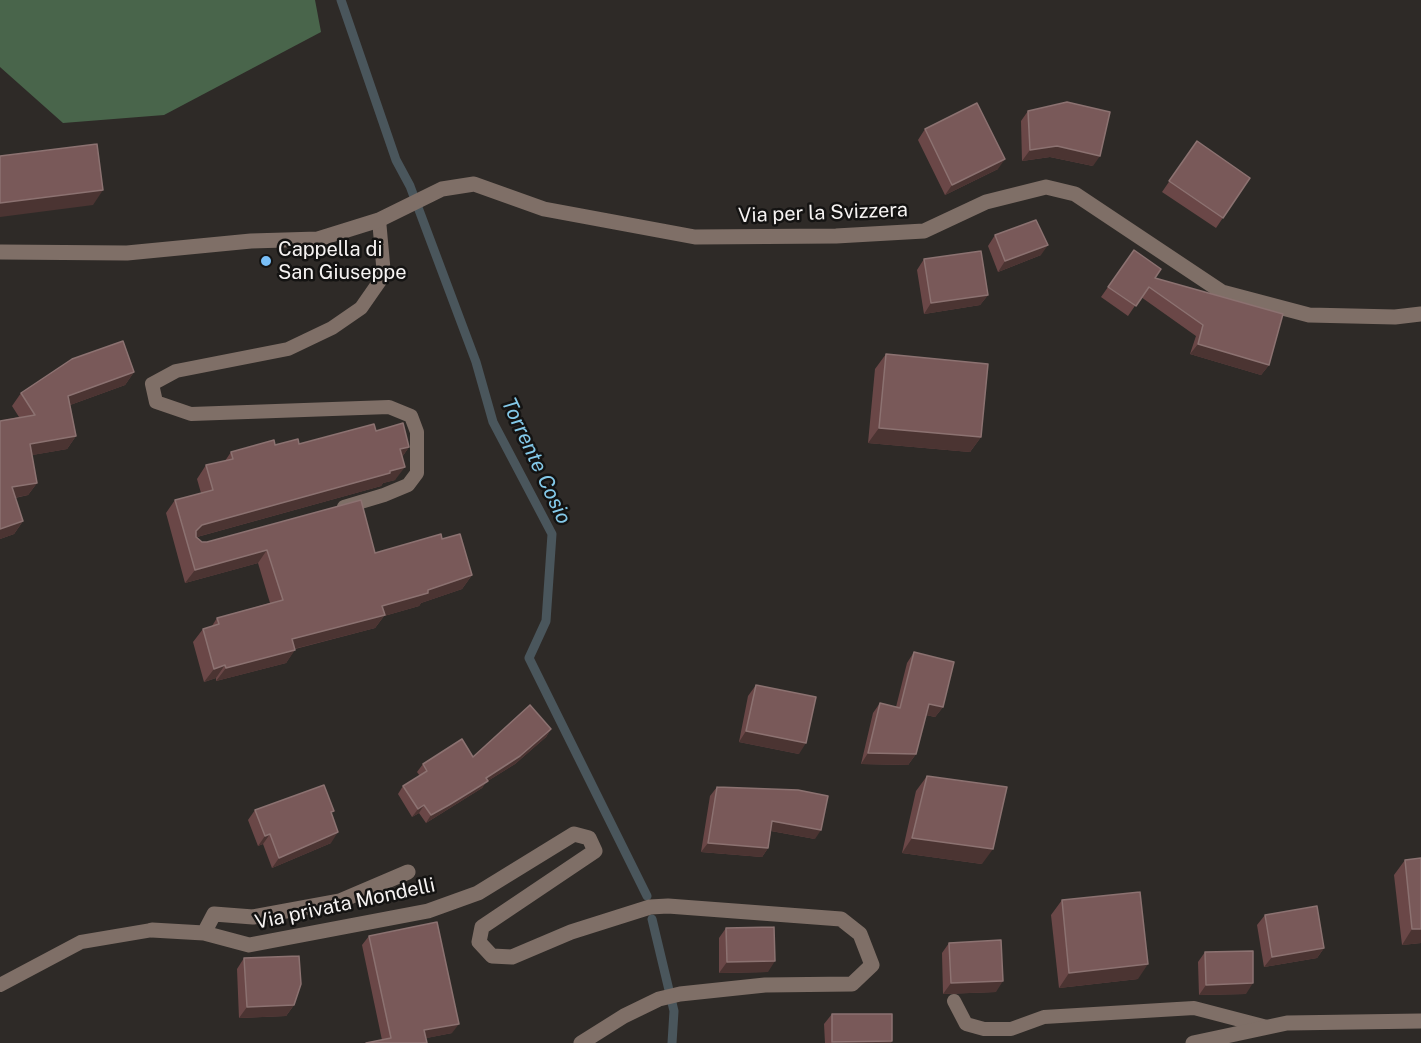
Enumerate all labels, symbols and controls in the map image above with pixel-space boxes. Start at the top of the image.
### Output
street label: Via per la Svizzera [738,198,908,228]
place label: Cappella di San Giuseppe [278,238,407,285]
marker: Cappella di San Giuseppe [259,254,273,268]
water label: Torrente Cosio [496,394,576,528]
street label: Via privata Mondelli [253,873,437,935]

